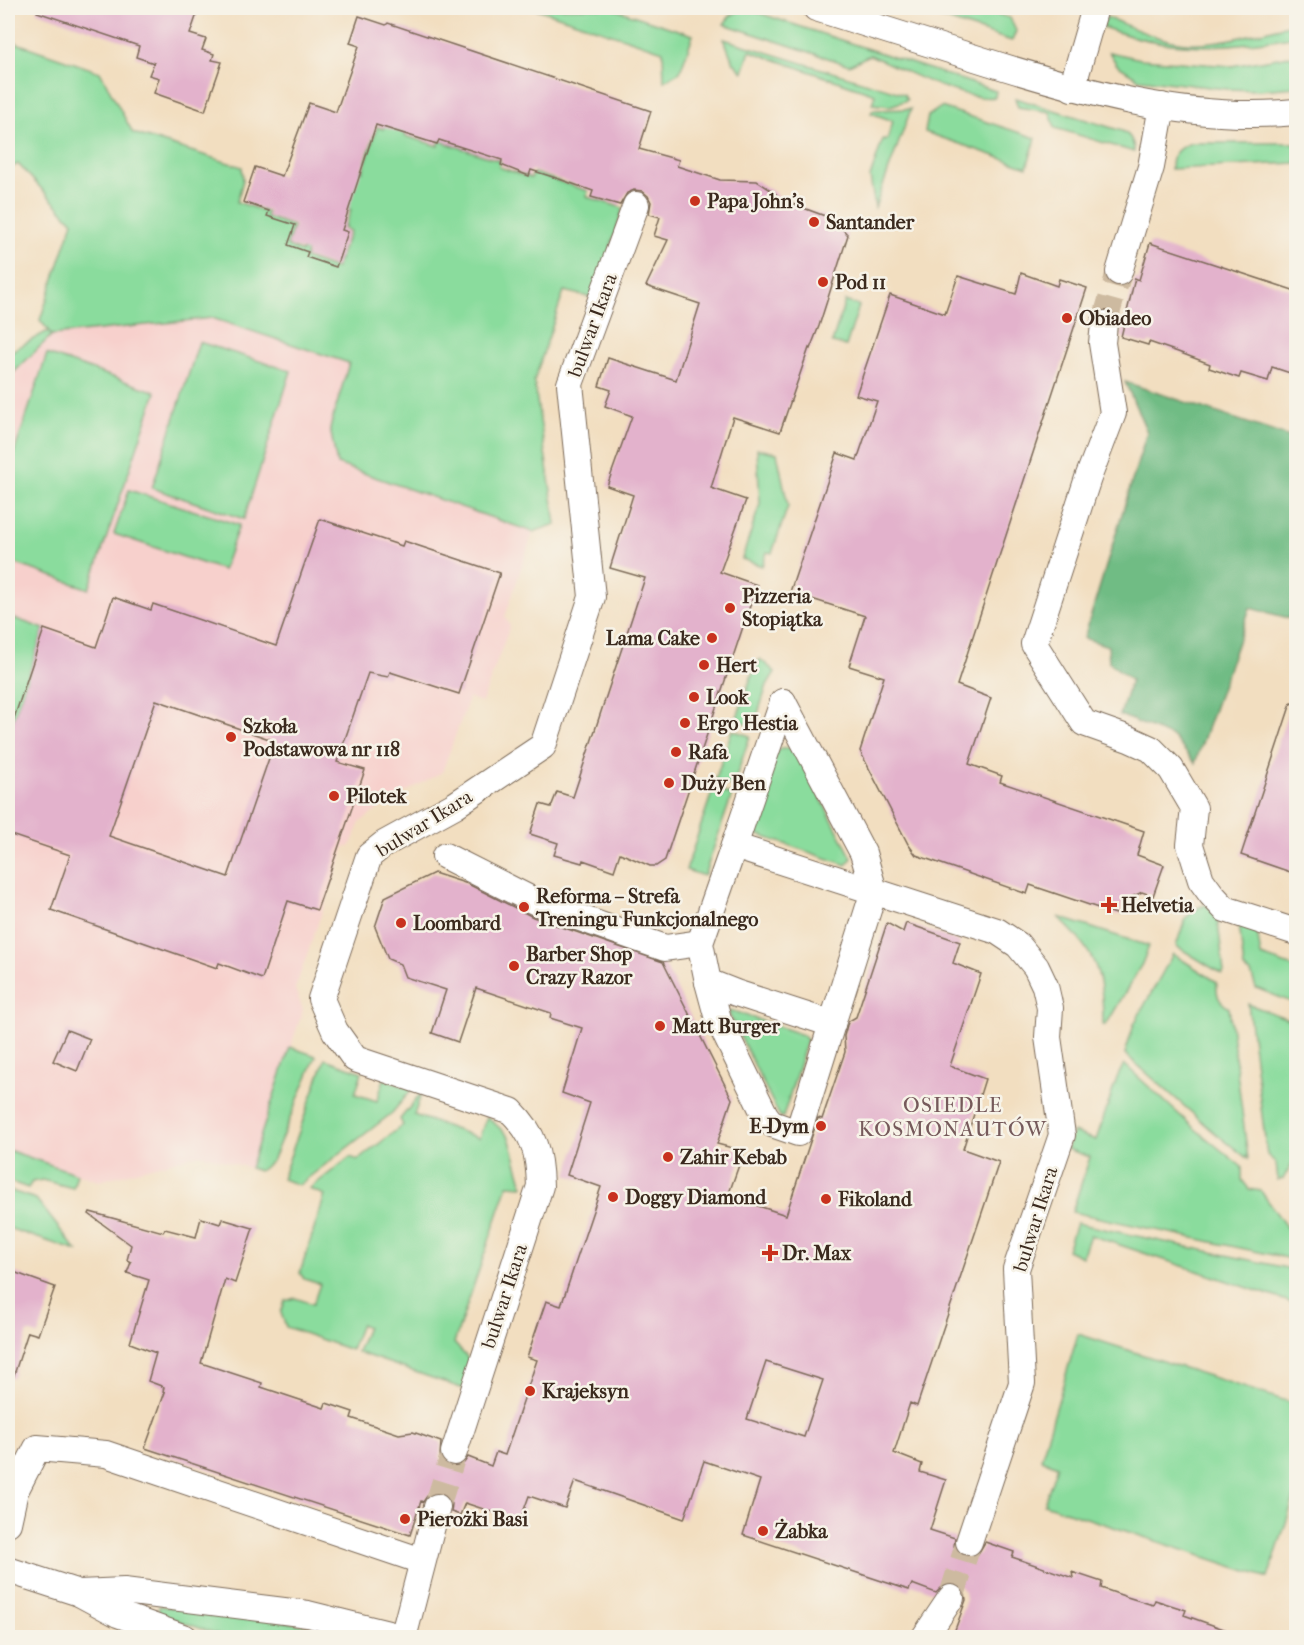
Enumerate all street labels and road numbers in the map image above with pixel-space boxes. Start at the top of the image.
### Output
street label: bulwar Ikara [563,269,622,381]
street label: bulwar Ikara [371,784,477,863]
street label: bulwar Ikara [1008,1163,1063,1275]
street label: bulwar Ikara [476,1240,532,1352]

